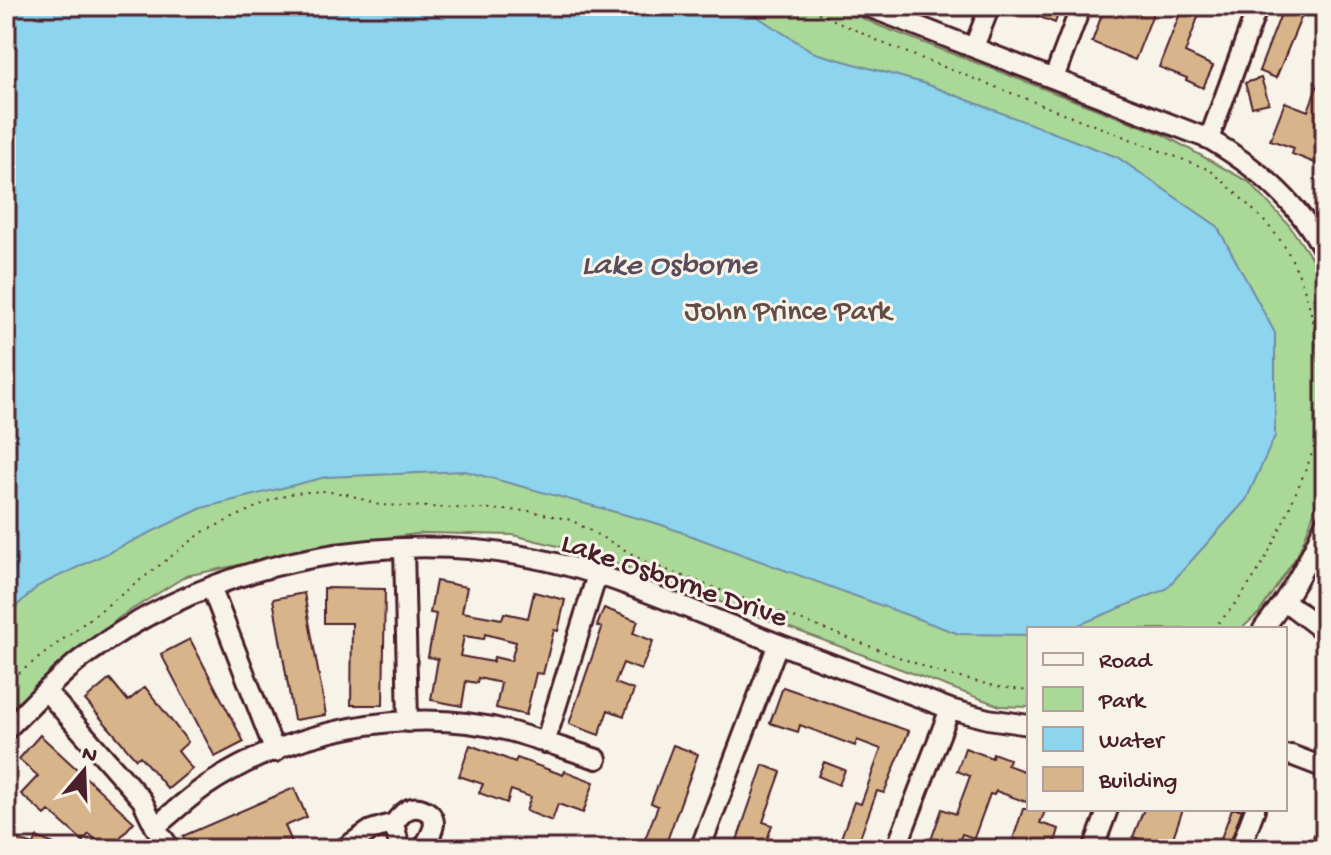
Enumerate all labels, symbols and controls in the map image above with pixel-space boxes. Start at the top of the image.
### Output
water label: Lake Osborne [581,248,758,286]
park label: John Prince Park [685,296,894,331]
street label: Lake Osborne Drive [556,527,792,638]
legend [1027,627,1287,811]
text: Road [1099,648,1153,677]
text: Park [1098,688,1147,717]
text: Water [1099,728,1166,757]
north arrow [44,731,124,811]
text: N [78,741,100,771]
text: Building [1098,768,1177,797]

